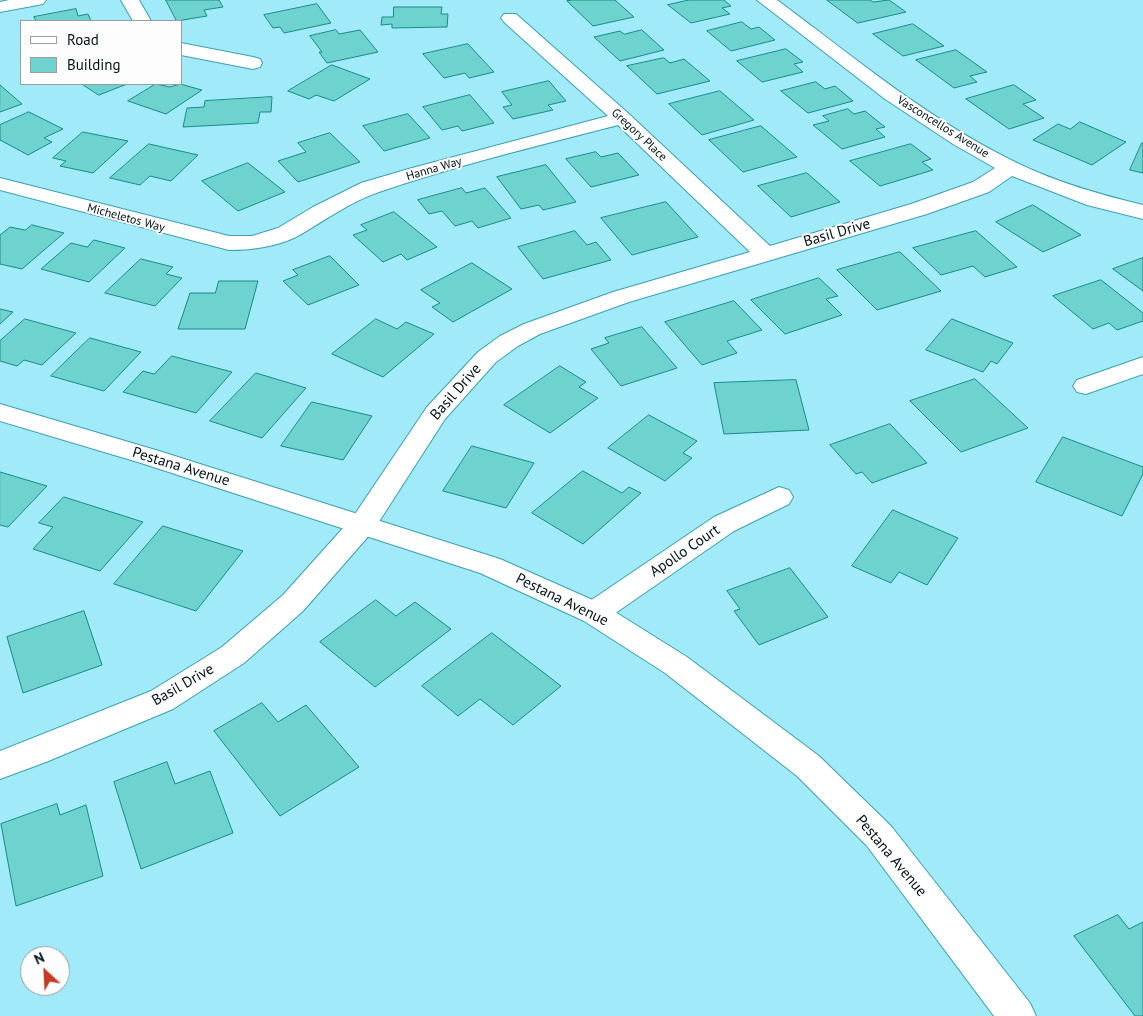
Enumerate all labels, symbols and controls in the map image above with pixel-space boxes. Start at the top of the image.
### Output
legend [20,20,182,85]
text: Road [67,30,99,49]
text: Building [67,55,121,74]
street label: Vasconcellos Avenue [894,93,992,161]
street label: Gregory Place [608,106,670,164]
street label: Hanna Way [404,154,464,184]
street label: Micheletos Way [86,201,166,235]
street label: Basil Drive [802,215,872,251]
street label: Basil Drive [427,360,485,424]
street label: Pestana Avenue [130,444,232,490]
street label: Apollo Court [647,521,723,581]
street label: Pestana Avenue [513,570,611,630]
street label: Basil Drive [149,660,217,710]
street label: Pestana Avenue [852,812,930,900]
north arrow [20,946,70,996]
text: N [31,948,47,968]

